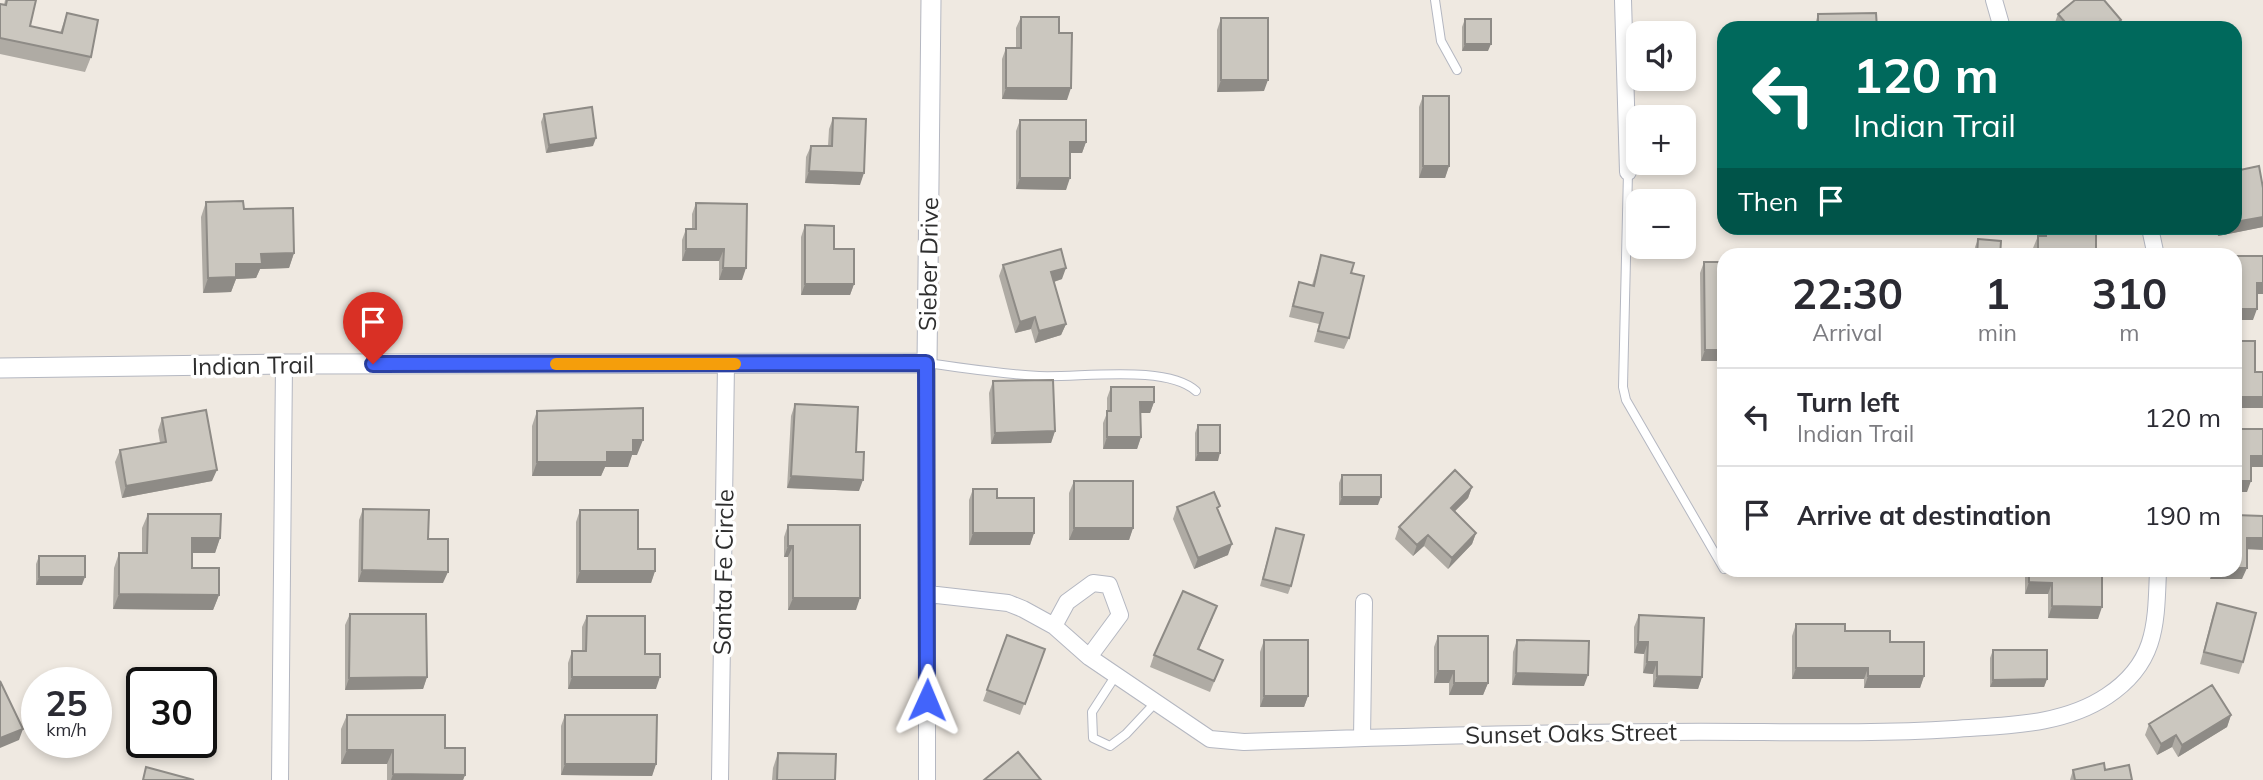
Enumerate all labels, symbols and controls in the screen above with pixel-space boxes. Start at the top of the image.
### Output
map controls [1626,21,1696,259]
button: sound [1626,21,1696,91]
text: 120 m [1853,44,1999,105]
icon: left [1738,49,1829,140]
button: + [1626,105,1696,175]
text: Indian Trail [1853,105,2016,145]
icon: arrive [1812,182,1850,220]
text: Then [1738,185,1798,218]
button: − [1626,189,1696,259]
street label: Sieber Drive [912,197,944,331]
text: 22:30 [1792,267,1903,320]
text: 1 [1985,267,2010,320]
text: 310 [2092,267,2167,320]
pin [343,292,403,364]
icon: arrive [354,303,392,341]
text: Arrival [1812,318,1883,347]
text: min [1978,318,2017,347]
text: m [2119,318,2140,347]
street label: Indian Trail [192,349,314,381]
text: Turn left [1797,386,1899,419]
icon: left [1738,398,1776,436]
text: 120 m [2145,401,2221,434]
text: Indian Trail [1797,419,1914,448]
street label: Santa Fe Circle [707,489,739,655]
icon: arrive [1738,496,1776,534]
text: Arrive at destination [1797,499,2052,532]
text: 190 m [2145,499,2221,532]
position arrow [890,663,964,737]
speed limit sign: 30 [126,667,217,758]
text: 25 [45,681,88,725]
street label: Sunset Oaks Street [1465,716,1677,750]
text: km/h [46,718,87,741]

